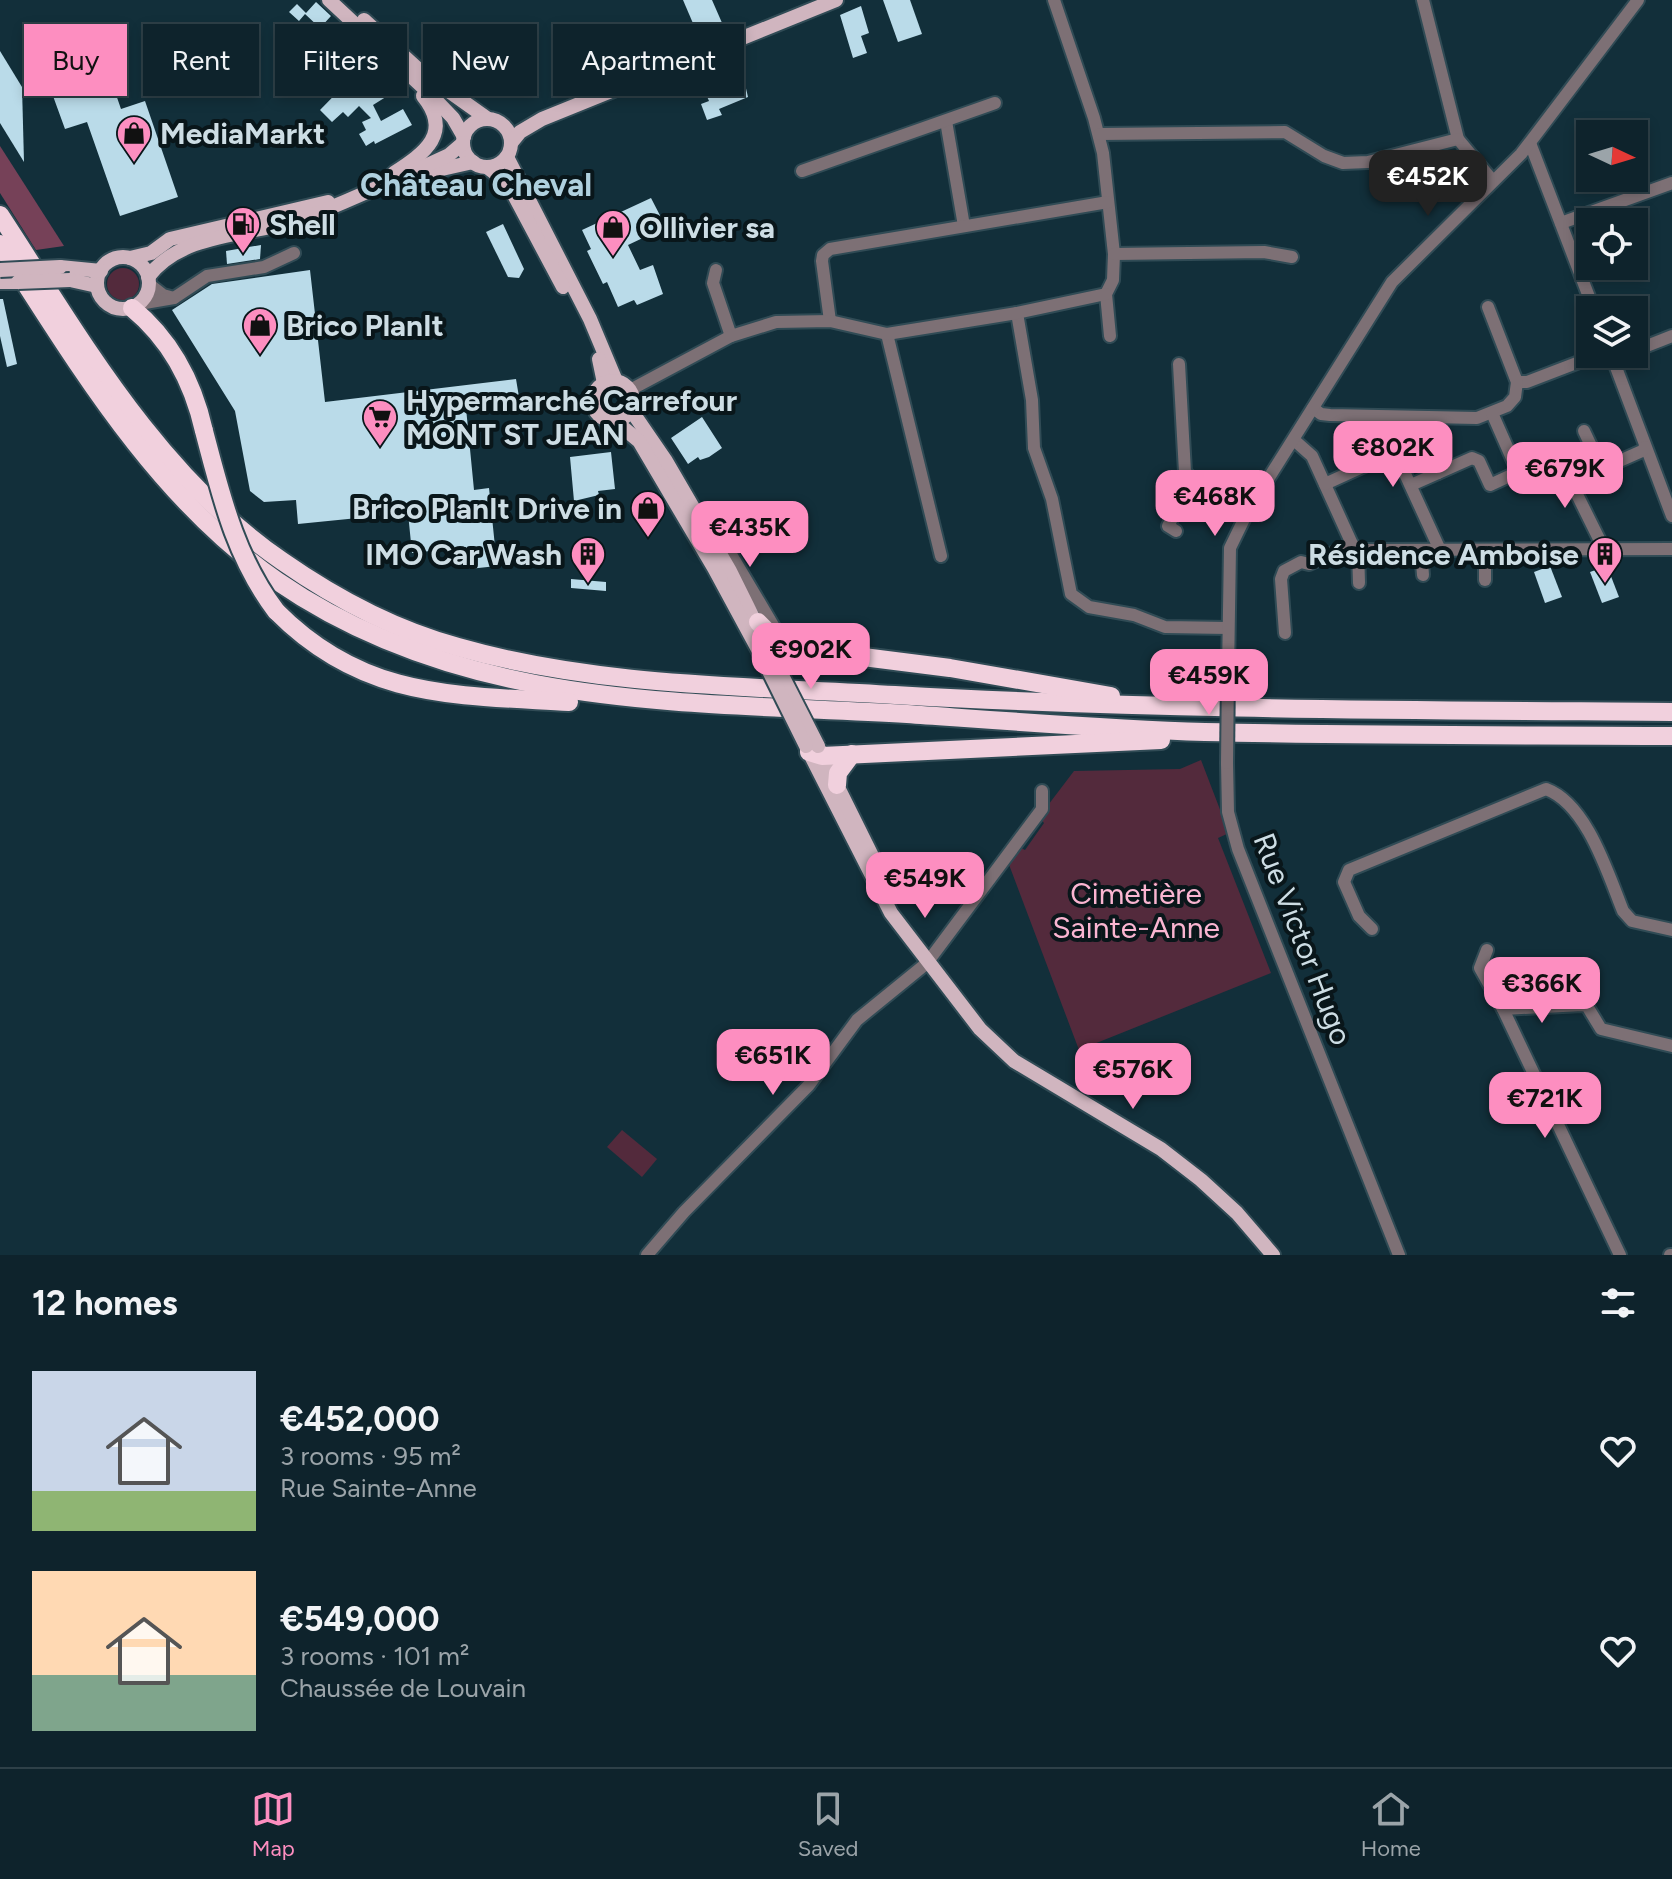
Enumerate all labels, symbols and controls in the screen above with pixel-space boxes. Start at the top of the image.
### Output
chip: Buy [24,24,127,96]
chip: Rent [143,24,259,96]
chip: Filters [275,24,407,96]
chip: New [423,24,537,96]
chip: Apartment [553,24,744,96]
shop icon: MediaMarkt [115,114,153,164]
place label: MediaMarkt [160,115,325,152]
north arrow [1576,120,1648,192]
map controls [1576,120,1648,368]
pin: €452K [1372,150,1484,218]
text: €452K [1387,160,1469,192]
district label: Château Cheval [360,166,592,204]
fuel station icon: Shell [224,205,262,255]
place label: Shell [269,206,336,243]
shop icon: Ollivier sa [594,208,632,258]
button: locate [1576,208,1648,280]
place label: Ollivier sa [639,209,775,246]
button: layers [1576,296,1648,368]
shop icon: Brico PlanIt [241,306,279,356]
place label: Brico PlanIt [286,307,444,344]
place label: Hypermarché Carrefour MONT ST JEAN [406,382,737,453]
supermarket icon: Hypermarché Carrefour MONT ST JEAN [361,398,399,448]
pin: €802K [1337,421,1449,489]
text: €802K [1351,431,1435,463]
pin: €679K [1509,442,1621,510]
text: €679K [1525,452,1605,484]
pin: €468K [1159,470,1271,538]
text: €468K [1174,480,1256,512]
shop icon: Brico PlanIt Drive in [629,489,667,539]
place label: Brico PlanIt Drive in [352,490,622,527]
pin: €435K [694,501,806,569]
text: €435K [709,511,791,543]
building icon: IMO Car Wash [569,535,607,585]
building icon: Résidence Amboise [1586,535,1624,585]
place label: IMO Car Wash [365,536,562,573]
place label: Résidence Amboise [1308,536,1579,573]
pin: €902K [755,623,867,691]
text: €902K [770,633,852,665]
pin: €459K [1153,649,1265,717]
text: €459K [1168,659,1250,691]
street label: Rue Victor Hugo [1246,828,1360,1050]
pin: €549K [869,852,981,920]
text: €549K [884,862,966,894]
park label: Cimetière Sainte-Anne [1052,875,1220,946]
pin: €366K [1486,957,1598,1025]
text: €366K [1502,967,1582,999]
pin: €651K [717,1029,829,1097]
text: €651K [735,1039,811,1071]
pin: €576K [1077,1043,1189,1111]
text: €576K [1093,1053,1173,1085]
pin: €721K [1489,1072,1601,1140]
text: €721K [1507,1082,1583,1114]
icon: filters [1596,1281,1640,1325]
text: 12 homes [32,1283,178,1324]
text: €452,000 [280,1399,439,1440]
icon: home [96,1403,192,1499]
icon: heart [1596,1429,1640,1473]
text: 3 rooms · 95 m² [280,1440,461,1472]
text: Rue Sainte-Anne [280,1472,477,1504]
text: €549,000 [280,1599,439,1640]
icon: home [96,1603,192,1699]
icon: heart [1596,1629,1640,1673]
text: 3 rooms · 101 m² [280,1640,469,1672]
text: Chaussée de Louvain [280,1672,526,1704]
tab: Map [251,1787,295,1862]
tab: Saved [798,1787,858,1862]
tab: Home [1361,1787,1421,1862]

